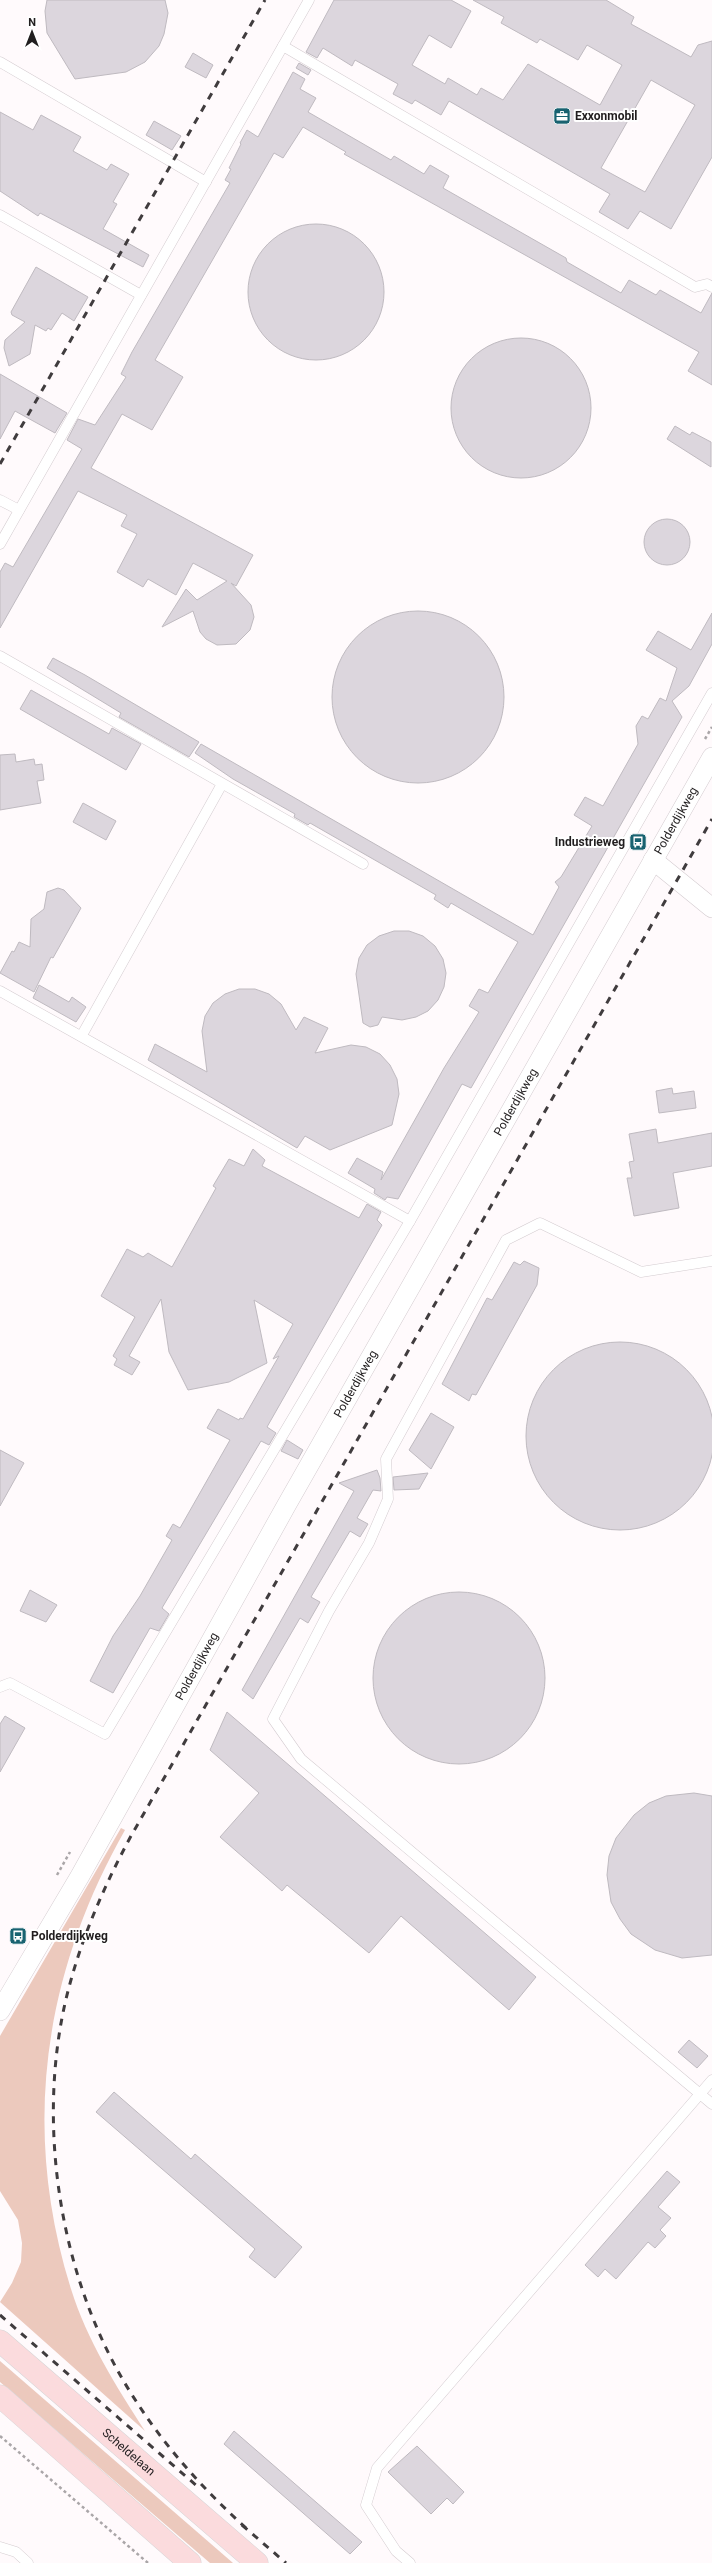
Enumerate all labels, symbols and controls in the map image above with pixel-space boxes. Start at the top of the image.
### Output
north arrow [12,12,52,52]
text: N [28,16,36,29]
office icon: Exxonmobil [552,106,572,126]
place label: Exxonmobil [575,109,638,123]
street label: Polderdijkweg [651,784,701,857]
bus stop icon: Industrieweg [628,832,648,852]
place label: Industrieweg [555,835,625,849]
street label: Polderdijkweg [491,1066,540,1138]
street label: Polderdijkweg [331,1348,380,1420]
street label: Polderdijkweg [172,1630,221,1703]
bus stop icon: Polderdijkweg [8,1926,28,1946]
place label: Polderdijkweg [31,1929,108,1943]
street label: Scheldelaan [99,2426,158,2479]

